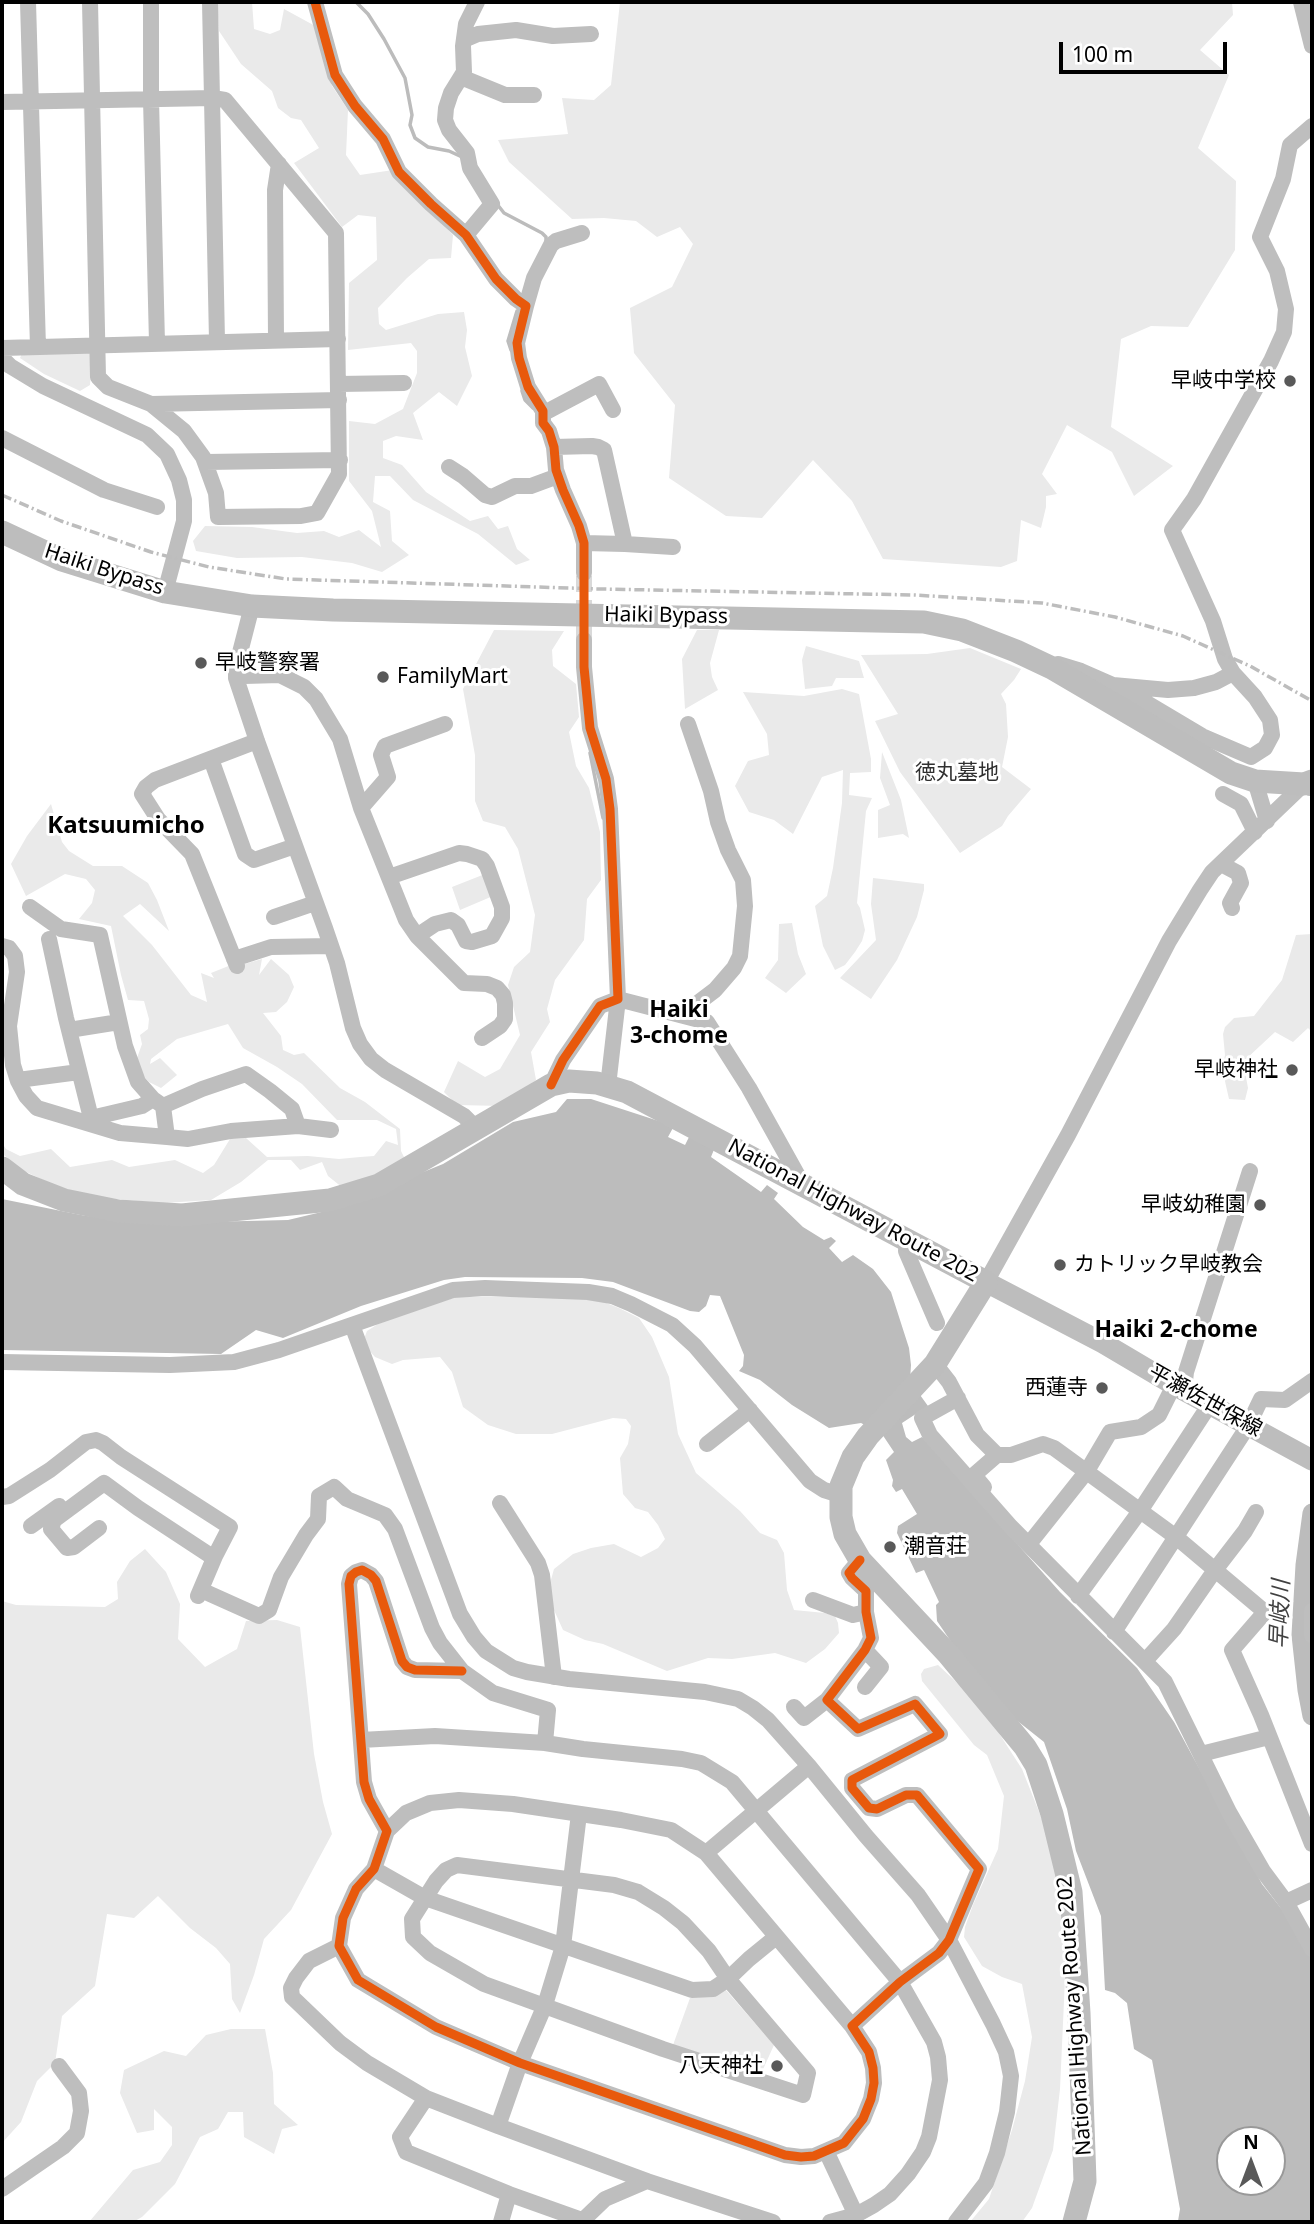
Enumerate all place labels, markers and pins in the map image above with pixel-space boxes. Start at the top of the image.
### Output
place label: 早岐中学校 [1171,368,1276,394]
marker: 早岐中学校 [1282,373,1298,389]
place label: 早岐警察署 [215,650,320,676]
marker: 早岐警察署 [193,655,209,671]
place label: FamilyMart [397,664,508,690]
marker: FamilyMart [375,669,391,685]
place label: 早岐神社 [1194,1057,1278,1083]
marker: 早岐神社 [1284,1062,1300,1078]
place label: 早岐幼稚園 [1141,1192,1246,1218]
marker: 早岐幼稚園 [1252,1197,1268,1213]
place label: カトリック早岐教会 [1074,1252,1263,1278]
marker: カトリック早岐教会 [1052,1257,1068,1273]
place label: 西蓮寺 [1025,1375,1088,1401]
marker: 西蓮寺 [1094,1380,1110,1396]
place label: 潮音荘 [904,1534,967,1560]
marker: 潮音荘 [882,1539,898,1555]
place label: 八天神社 [679,2053,763,2079]
marker: 八天神社 [769,2058,785,2074]

